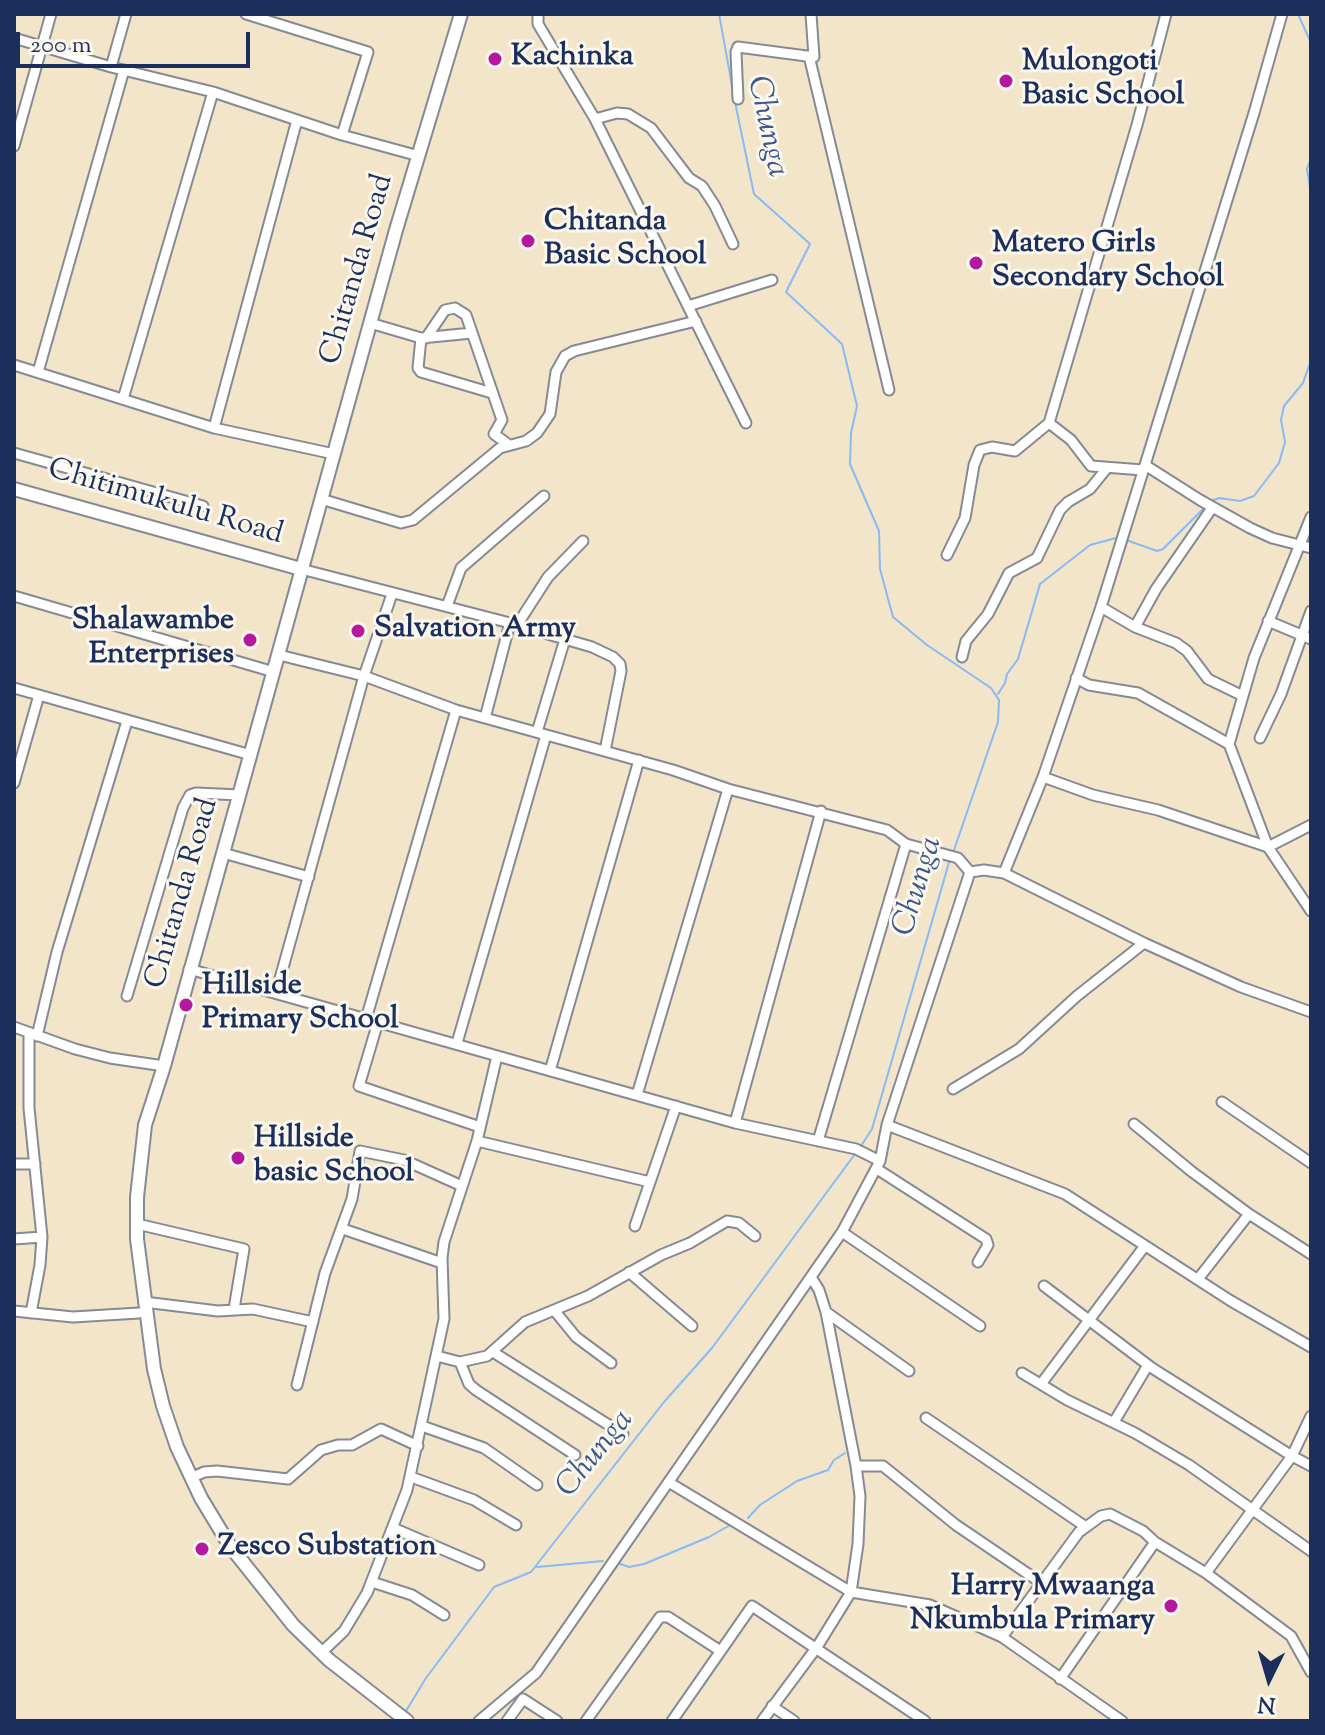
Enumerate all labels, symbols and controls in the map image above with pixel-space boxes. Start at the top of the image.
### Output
scale bar [20,16,254,66]
text: 200 m [30,29,92,63]
place label: Kachinka [511,41,634,77]
place label: Mulongoti Basic School [1022,46,1184,116]
marker: Kachinka [486,50,504,68]
marker: Mulongoti Basic School [997,72,1015,90]
water label: Chunga [736,73,794,181]
street label: Chitanda Road [315,171,403,369]
place label: Chitanda Basic School [544,206,706,276]
place label: Matero Girls Secondary School [992,228,1224,298]
marker: Chitanda Basic School [519,232,537,250]
marker: Matero Girls Secondary School [967,254,985,272]
street label: Chitimukulu Road [43,453,287,555]
place label: Shalawambe Enterprises [72,605,234,676]
place label: Salvation Army [374,613,576,649]
marker: Salvation Army [349,622,367,640]
marker: Shalawambe Enterprises [241,631,259,649]
street label: Chitanda Road [140,795,228,993]
water label: Chunga [887,833,953,941]
place label: Hillside Primary School [202,970,399,1040]
marker: Hillside Primary School [177,996,195,1014]
place label: Hillside basic School [254,1123,414,1194]
marker: Hillside basic School [229,1149,247,1167]
water label: Chunga [550,1403,644,1507]
place label: Zesco Substation [218,1531,437,1567]
marker: Zesco Substation [193,1540,211,1558]
place label: Harry Mwaanga Nkumbula Primary [910,1571,1155,1642]
marker: Harry Mwaanga Nkumbula Primary [1162,1597,1180,1615]
north arrow [1229,1639,1309,1719]
text: N [1257,1686,1277,1720]

